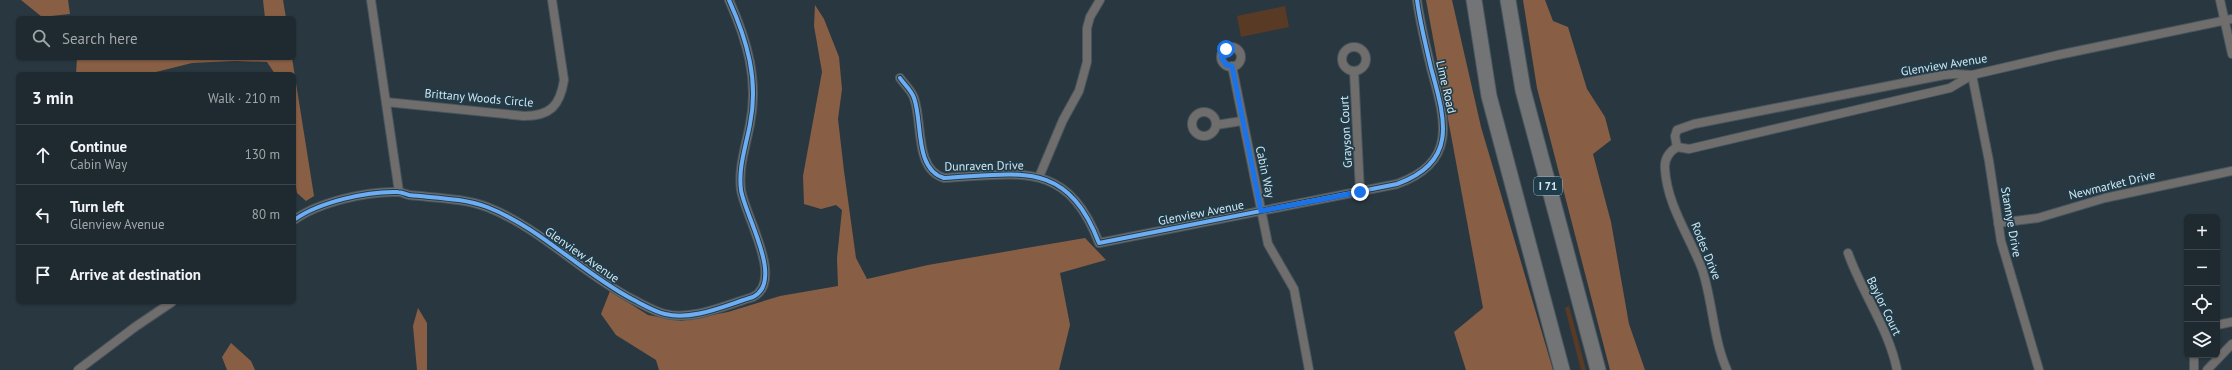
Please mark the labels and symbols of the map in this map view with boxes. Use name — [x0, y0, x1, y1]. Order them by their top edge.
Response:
route start — [1217, 40, 1235, 58]
street label: Glenview Avenue — [1900, 50, 1988, 79]
street label: Lime Road — [1433, 59, 1460, 115]
street label: Brittany Woods Circle — [424, 85, 534, 110]
street label: Grayson Court — [1336, 96, 1355, 168]
street label: Cabin Way — [1253, 144, 1278, 200]
street label: Dunraven Drive — [944, 157, 1024, 174]
street label: Newmarket Drive — [2067, 167, 2157, 202]
road number: I 71 — [1534, 177, 1562, 195]
route end — [1351, 183, 1369, 201]
street label: Stannye Drive — [1998, 186, 2025, 258]
street label: Glenview Avenue — [1157, 197, 1245, 228]
street label: Rodes Drive — [1688, 220, 1725, 282]
street label: Glenview Avenue — [542, 223, 622, 286]
street label: Baylor Court — [1864, 274, 1905, 338]

